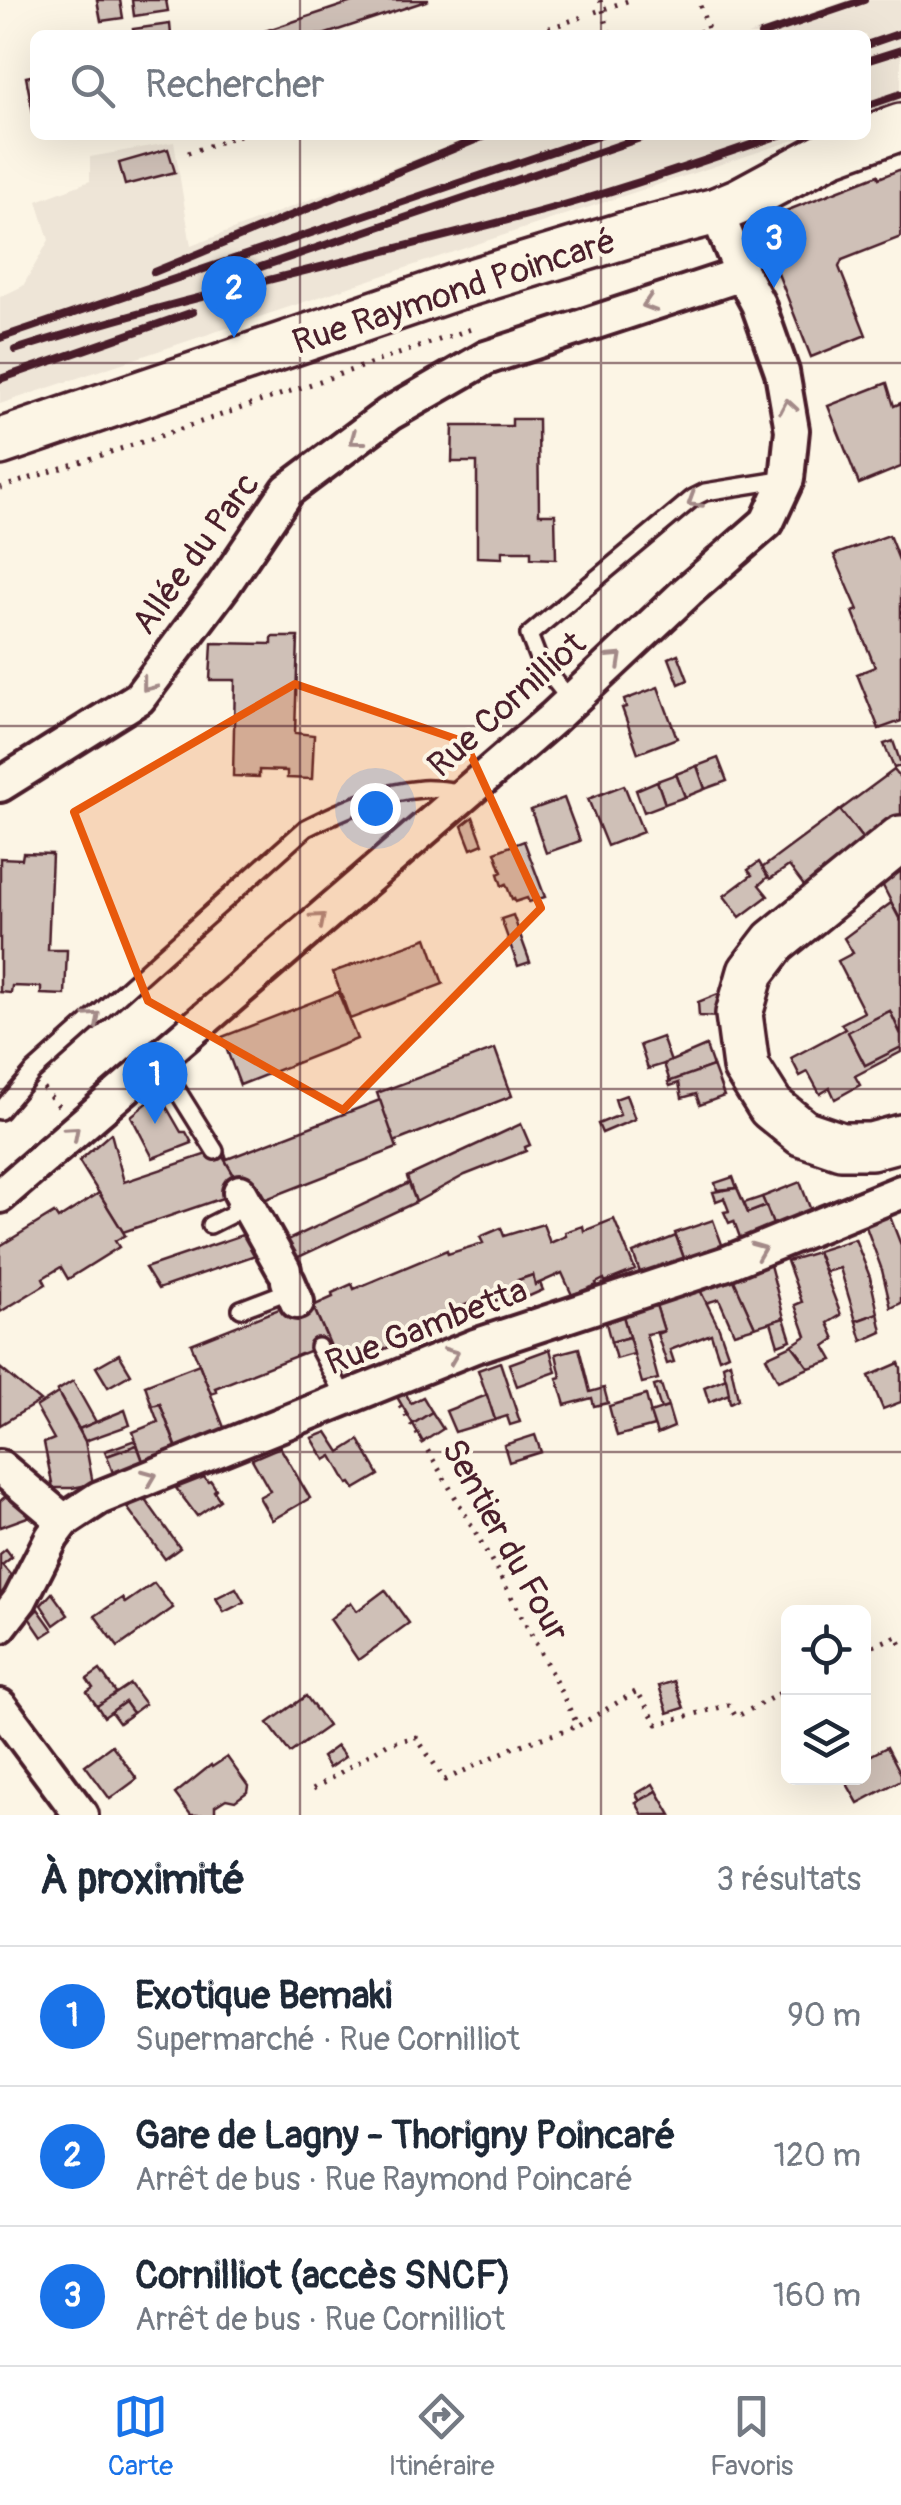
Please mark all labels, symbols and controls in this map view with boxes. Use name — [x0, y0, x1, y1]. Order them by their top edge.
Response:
search box — [30, 30, 871, 140]
icon: search — [65, 58, 120, 113]
text: Rechercher — [145, 61, 325, 109]
pin: 3 — [742, 206, 806, 288]
street label: Rue Raymond Poincaré — [287, 219, 621, 365]
pin: 2 — [202, 255, 266, 338]
one-way arrow — [642, 293, 659, 313]
one-way arrow — [778, 398, 799, 414]
one-way arrow — [349, 427, 367, 444]
street label: Allée du Parc — [122, 464, 269, 643]
one-way arrow — [686, 489, 704, 508]
street label: Rue Cornilliot — [419, 622, 595, 787]
one-way arrow — [604, 653, 623, 671]
one-way arrow — [143, 673, 160, 691]
your location — [350, 783, 401, 834]
one-way arrow — [308, 913, 326, 931]
one-way arrow — [82, 1011, 101, 1029]
pin: 1 — [122, 1042, 188, 1124]
one-way arrow — [61, 1125, 80, 1143]
one-way arrow — [749, 1241, 767, 1261]
street label: Rue Gambetta — [319, 1268, 533, 1385]
one-way arrow — [442, 1346, 459, 1366]
street label: Sentier du Four — [431, 1432, 579, 1650]
one-way arrow — [141, 1468, 158, 1488]
map controls — [781, 1605, 871, 1785]
button: locate — [781, 1605, 871, 1695]
button: layers — [781, 1695, 871, 1785]
text: À proximité — [40, 1854, 245, 1906]
text: 3 résultats — [716, 1860, 861, 1900]
text: Exotique Bemaki — [135, 1972, 392, 2020]
text: 1 — [66, 1996, 79, 2036]
text: 90 m — [787, 1996, 861, 2036]
text: Supermarché · Rue Cornilliot — [135, 2020, 520, 2060]
text: Gare de Lagny - Thorigny Poincaré — [135, 2112, 676, 2160]
text: 2 — [64, 2136, 81, 2176]
text: 120 m — [773, 2136, 861, 2176]
text: Arrêt de bus · Rue Raymond Poincaré — [135, 2160, 633, 2200]
text: Cornilliot (accès SNCF) — [135, 2252, 511, 2300]
text: 3 — [64, 2276, 81, 2316]
text: 160 m — [773, 2276, 861, 2316]
text: Arrêt de bus · Rue Cornilliot — [135, 2300, 505, 2340]
tab: Carte — [108, 2389, 173, 2484]
tab: Itinéraire — [389, 2389, 494, 2484]
tab: Favoris — [710, 2389, 793, 2484]

